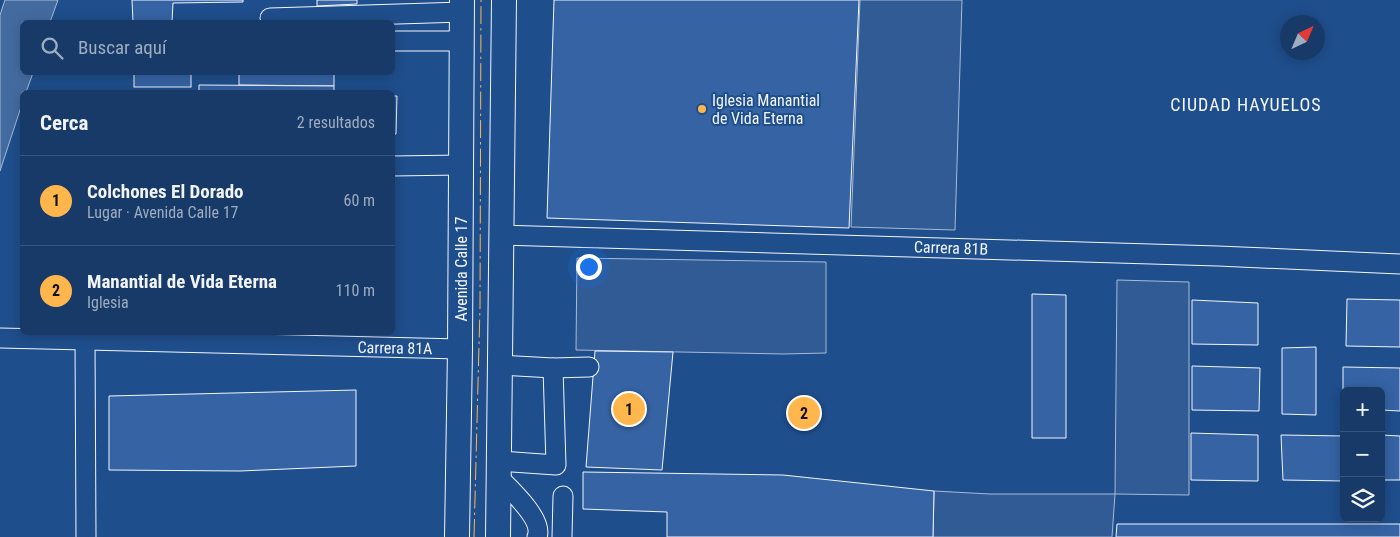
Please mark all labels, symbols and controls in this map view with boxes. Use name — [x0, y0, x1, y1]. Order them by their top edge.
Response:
north arrow — [1280, 15, 1325, 60]
search box — [20, 20, 395, 75]
icon: search — [38, 34, 66, 62]
text: Buscar aquí — [78, 36, 167, 59]
place label: Iglesia Manantial de Vida Eterna — [712, 91, 820, 128]
district label: CIUDAD HAYUELOS — [1170, 94, 1322, 115]
marker: Iglesia Manantial de Vida Eterna — [696, 103, 708, 115]
text: Cerca — [40, 111, 88, 135]
text: 2 resultados — [297, 113, 375, 132]
text: Colchones El Dorado — [87, 180, 244, 203]
text: 1 — [52, 191, 60, 210]
text: 60 m — [343, 191, 375, 210]
text: Lugar · Avenida Calle 17 — [87, 203, 239, 222]
street label: Avenida Calle 17 — [452, 216, 471, 321]
street label: Carrera 81B — [914, 237, 988, 259]
your location — [576, 254, 602, 280]
text: Manantial de Vida Eterna — [87, 270, 277, 293]
text: 2 — [52, 281, 60, 300]
text: 110 m — [336, 281, 375, 300]
text: Iglesia — [87, 293, 129, 312]
street label: Carrera 81A — [357, 338, 433, 358]
map controls — [1340, 387, 1385, 522]
button: + — [1340, 387, 1385, 432]
pin: 1 — [613, 390, 645, 428]
pin: 2 — [788, 394, 820, 432]
button: − — [1340, 432, 1385, 477]
button: layers — [1340, 477, 1385, 522]

